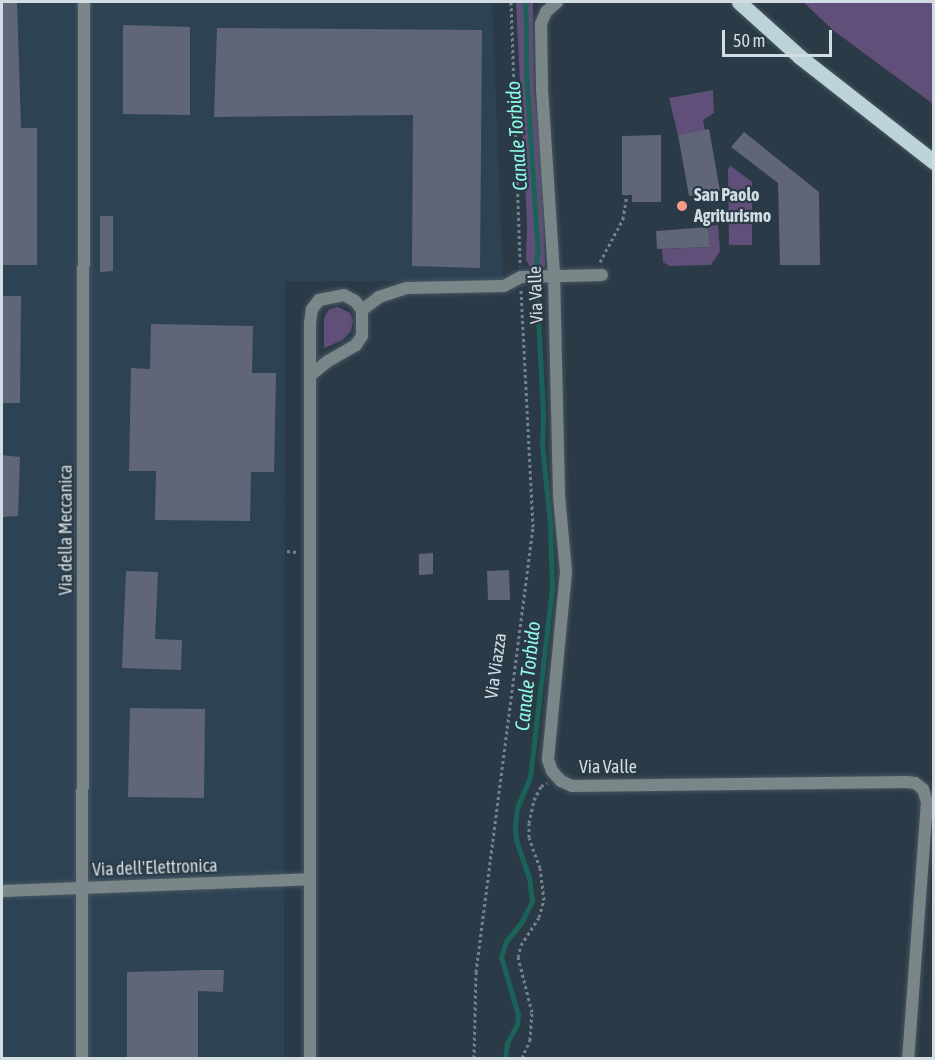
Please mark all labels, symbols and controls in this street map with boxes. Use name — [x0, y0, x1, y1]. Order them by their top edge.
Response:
scale bar — [725, 18, 834, 56]
text: 50 m — [733, 30, 765, 51]
water label: Canale Torbido — [500, 80, 532, 192]
place label: San Paolo Agriturismo — [694, 185, 771, 228]
marker: San Paolo Agriturismo — [675, 199, 689, 213]
street label: Via Valle — [524, 266, 548, 324]
street label: Via della Meccanica — [55, 465, 77, 595]
water label: Canale Torbido — [509, 620, 545, 732]
street label: Via Viazza — [481, 632, 511, 700]
street label: Via Valle — [579, 756, 637, 778]
street label: Via dell'Elettronica — [92, 855, 218, 881]

